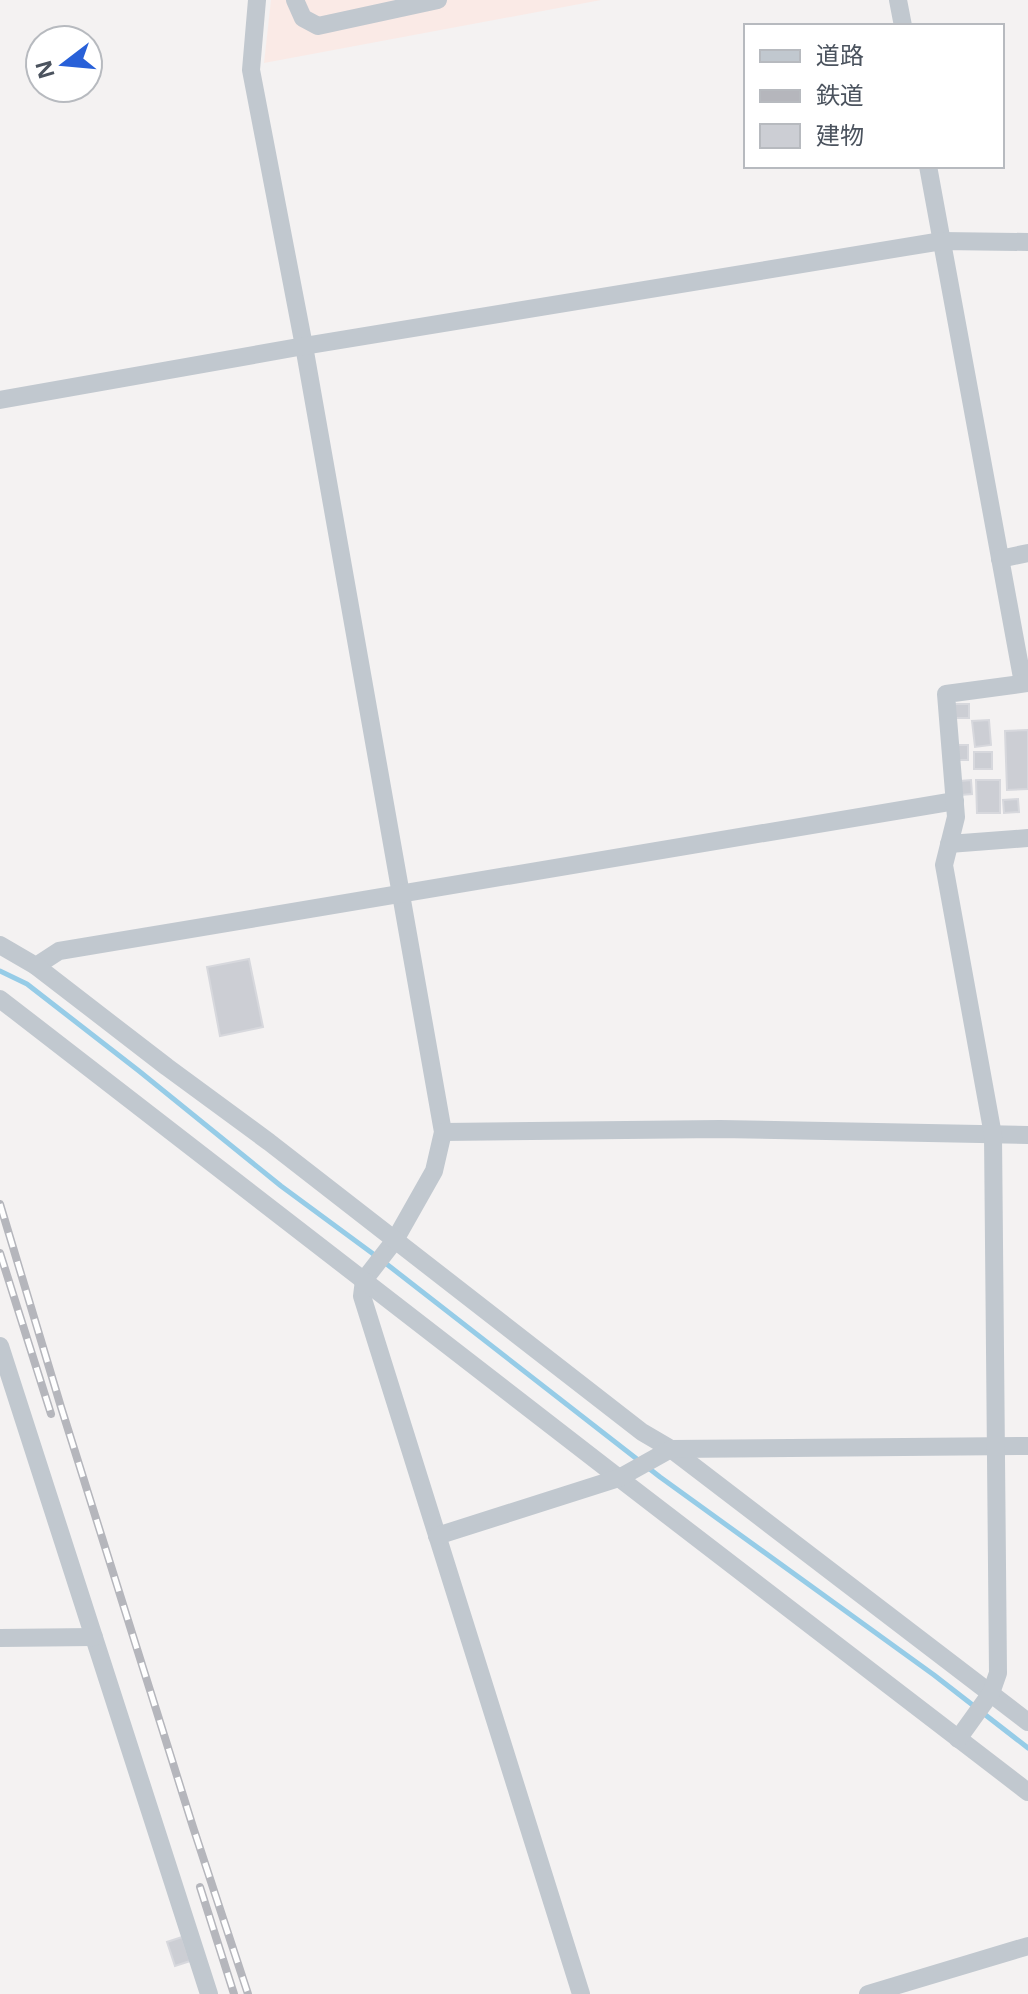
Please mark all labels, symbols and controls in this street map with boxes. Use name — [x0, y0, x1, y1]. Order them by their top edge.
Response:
north arrow — [24, 24, 104, 104]
legend — [744, 24, 1004, 168]
text: 道路 — [816, 38, 864, 71]
text: N — [27, 57, 61, 83]
text: 鉄道 — [816, 78, 864, 111]
text: 建物 — [816, 118, 864, 151]

